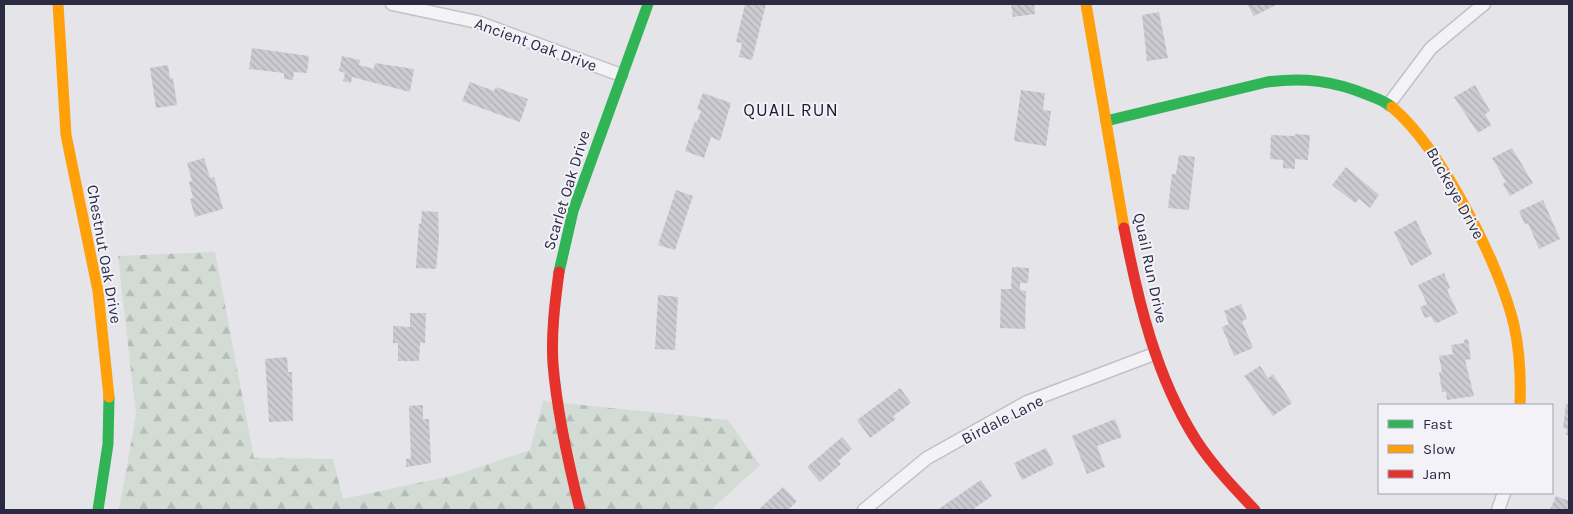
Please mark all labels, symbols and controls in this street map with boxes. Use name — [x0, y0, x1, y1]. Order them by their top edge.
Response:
street label: Ancient Oak Drive — [472, 14, 600, 75]
district label: QUAIL RUN — [743, 99, 839, 121]
street label: Scarlet Oak Drive — [539, 128, 594, 252]
street label: Buckeye Drive — [1423, 144, 1489, 242]
street label: Chestnut Oak Drive — [83, 183, 126, 325]
street label: Quail Run Drive — [1130, 211, 1171, 325]
street label: Birdale Lane — [958, 391, 1046, 448]
legend — [1378, 404, 1553, 494]
text: Fast — [1423, 415, 1453, 433]
text: Slow — [1423, 440, 1455, 458]
text: Jam — [1423, 465, 1451, 483]

